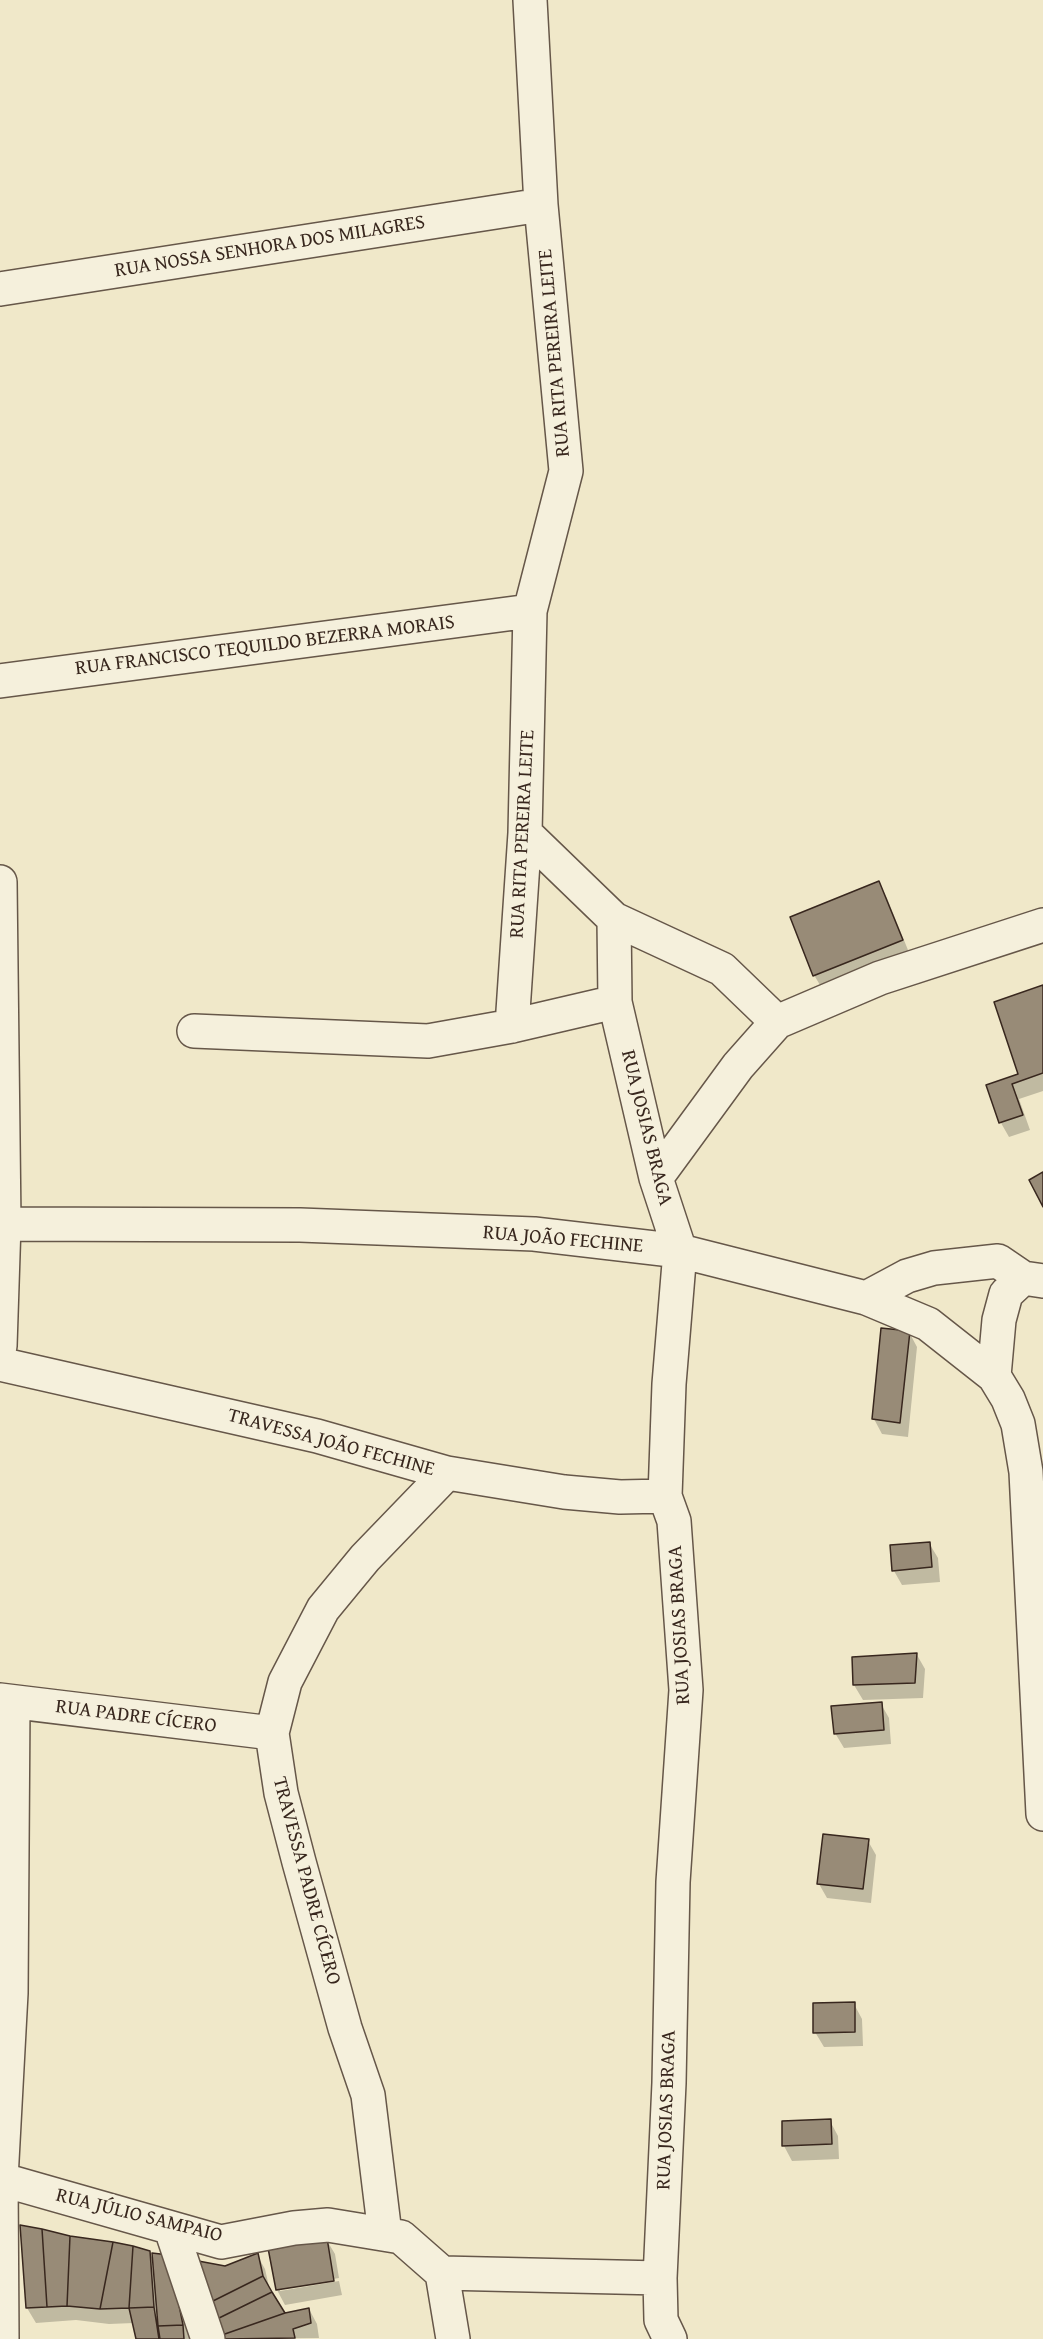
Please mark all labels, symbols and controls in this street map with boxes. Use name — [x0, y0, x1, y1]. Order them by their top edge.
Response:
street label: RUA NOSSA SENHORA DOS MILAGRES — [113, 211, 427, 283]
street label: RUA RITA PEREIRA LEITE — [534, 248, 576, 458]
street label: RUA FRANCISCO TEQUILDO BEZERRA MORAIS — [74, 611, 456, 681]
street label: RUA RITA PEREIRA LEITE — [506, 729, 540, 939]
street label: RUA JOSIAS BRAGA — [615, 1048, 677, 1208]
street label: RUA JOÃO FECHINE — [482, 1221, 644, 1259]
street label: TRAVESSA JOÃO FECHINE — [225, 1404, 437, 1482]
street label: RUA JOSIAS BRAGA — [664, 1545, 696, 1705]
street label: RUA PADRE CÍCERO — [54, 1695, 218, 1739]
street label: TRAVESSA PADRE CÍCERO — [267, 1774, 345, 1988]
street label: RUA JOSIAS BRAGA — [652, 2030, 682, 2190]
street label: RUA JÚLIO SAMPAIO — [53, 2184, 225, 2248]

